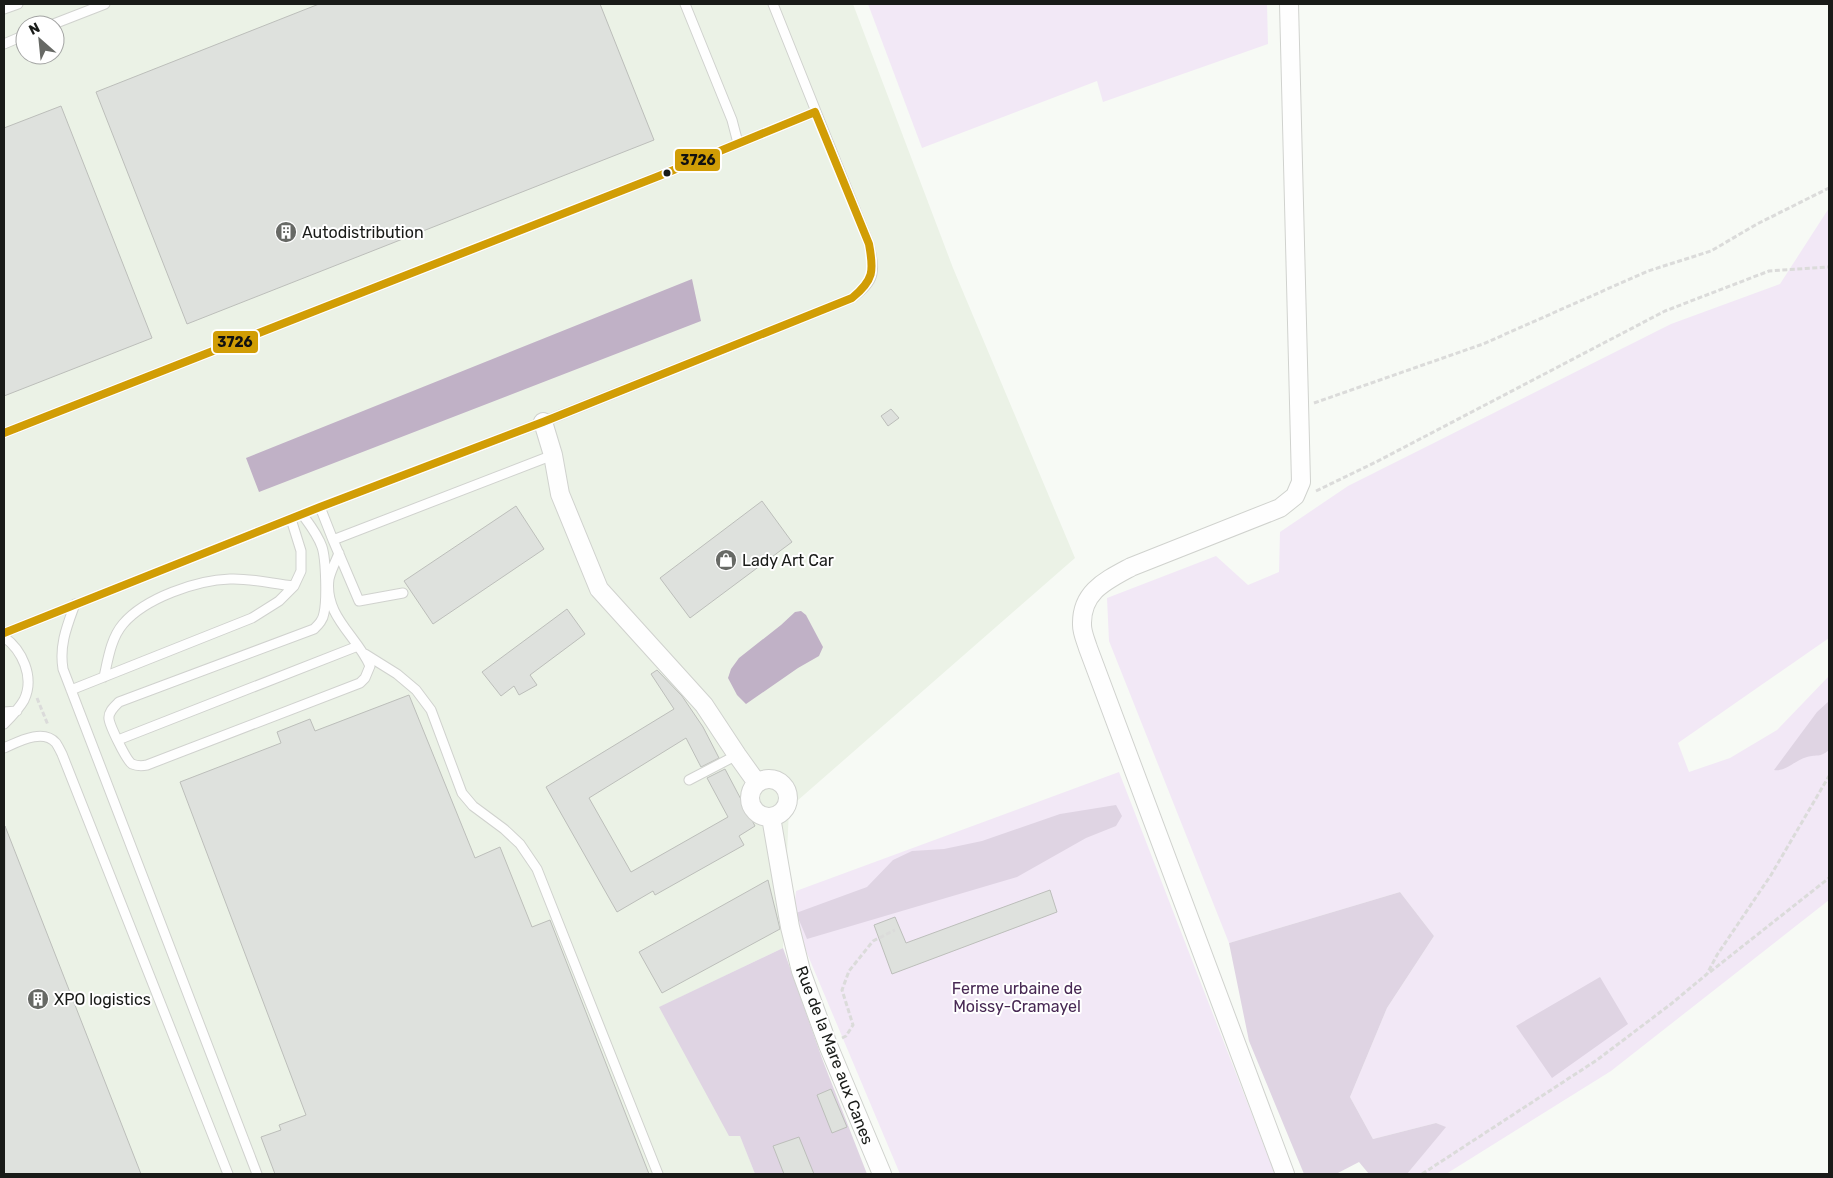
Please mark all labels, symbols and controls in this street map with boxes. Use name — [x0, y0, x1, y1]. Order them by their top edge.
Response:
north arrow — [15, 15, 65, 65]
text: N — [26, 19, 43, 39]
line badge: 3726 — [674, 148, 721, 172]
text: 3726 — [680, 152, 716, 169]
unlabelled marker — [662, 168, 672, 178]
building icon: Autodistribution — [274, 220, 298, 244]
place label: Autodistribution — [302, 223, 424, 242]
line badge: 3726 — [212, 330, 259, 354]
text: 3726 — [217, 334, 253, 351]
shop icon: Lady Art Car — [714, 548, 738, 572]
place label: Lady Art Car — [742, 551, 834, 570]
street label: Rue de la Mare aux Canes — [792, 963, 877, 1147]
park label: Ferme urbaine de Moissy-Cramayel — [952, 979, 1082, 1016]
building icon: XPO logistics — [26, 987, 50, 1011]
place label: XPO logistics — [54, 990, 151, 1009]

